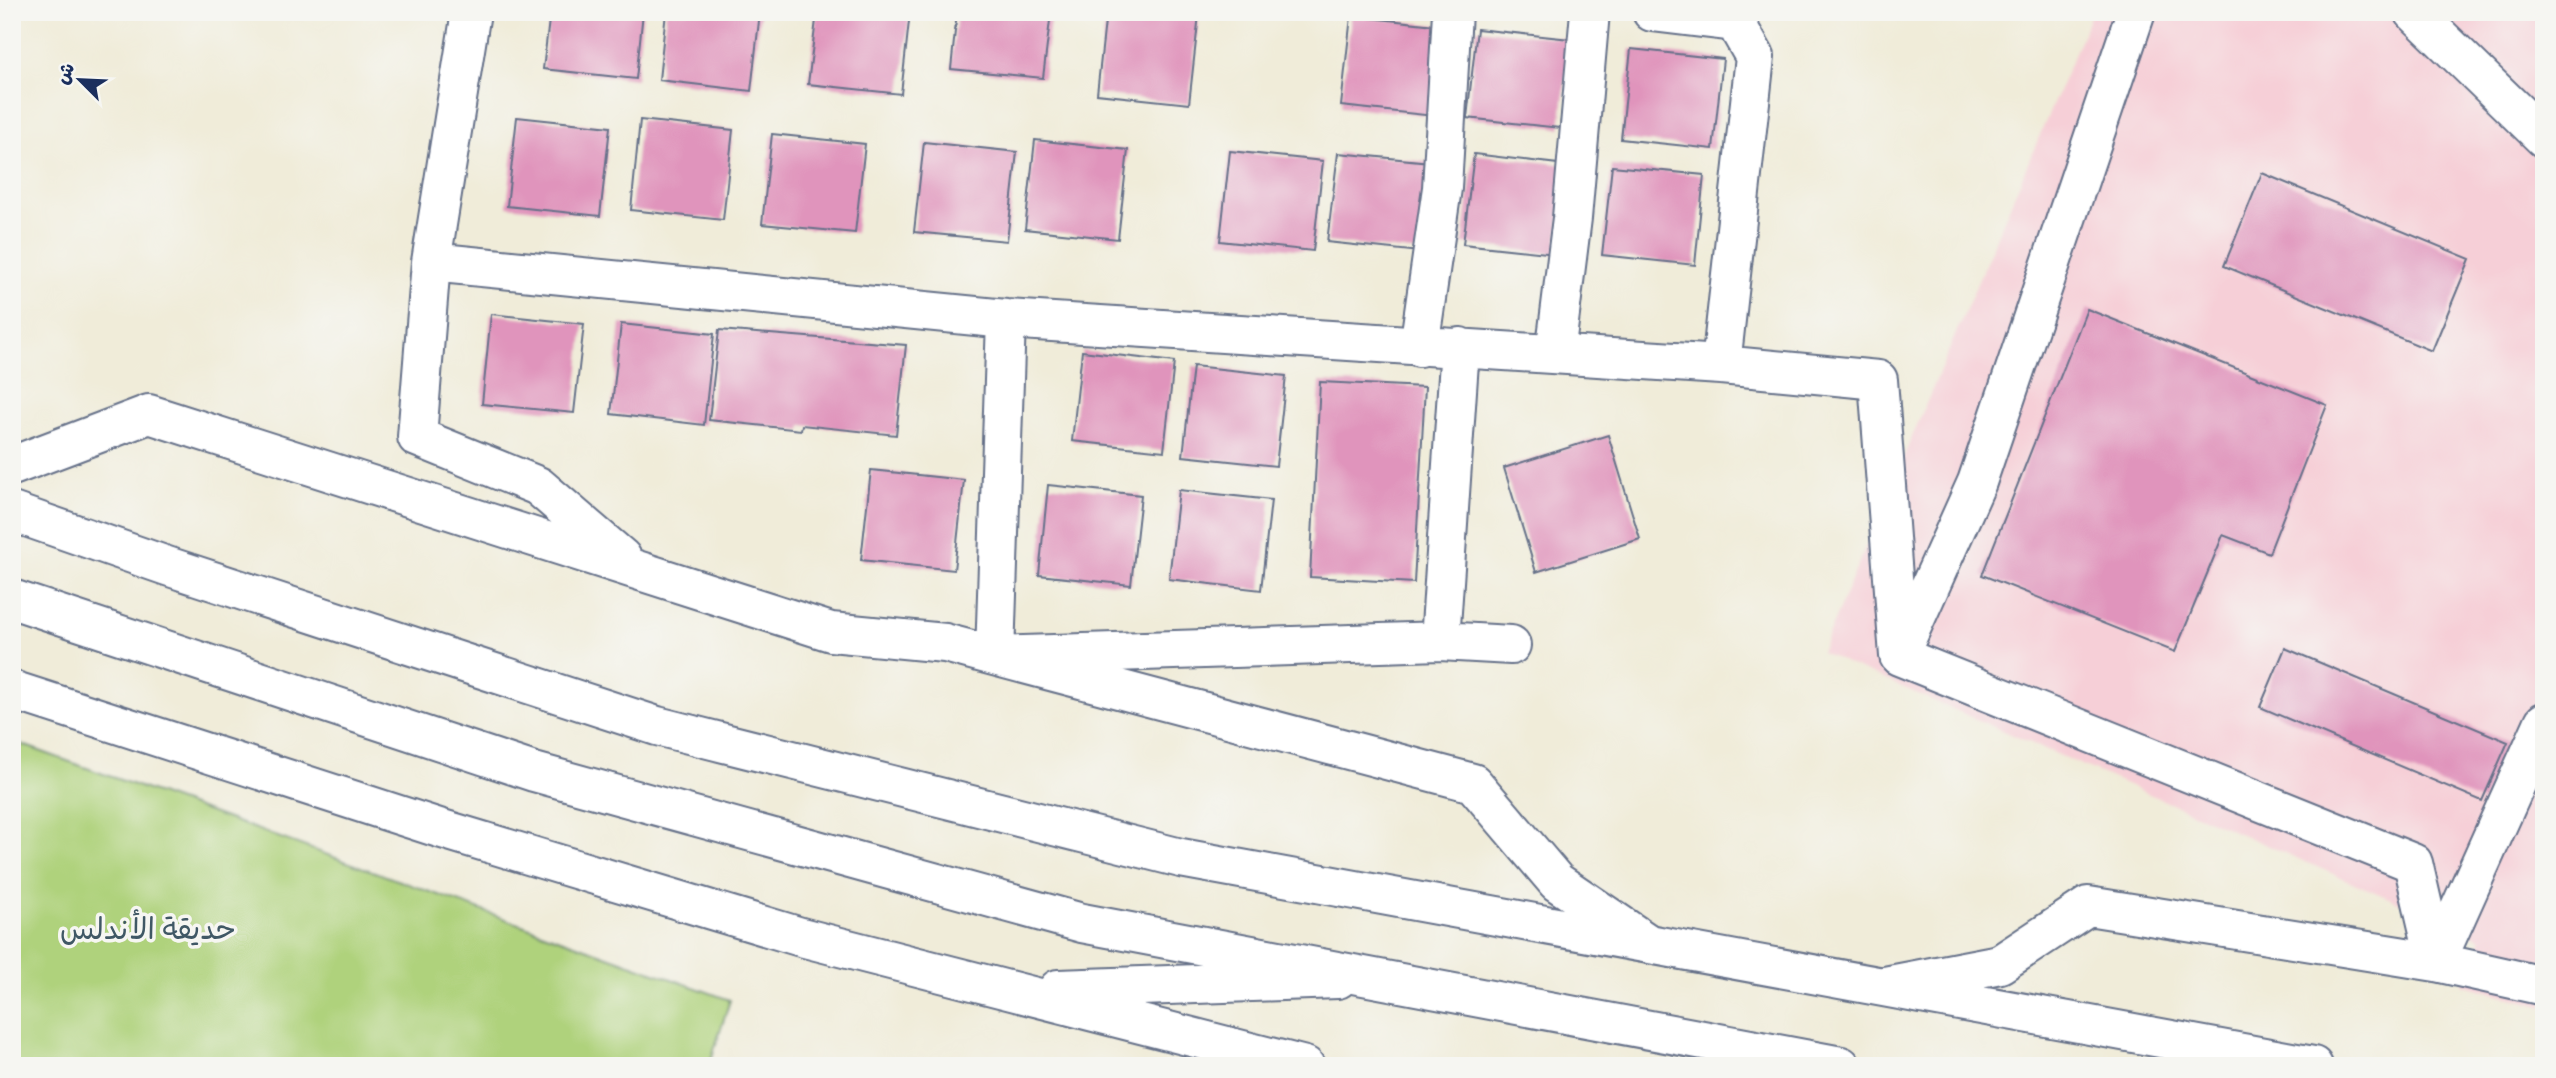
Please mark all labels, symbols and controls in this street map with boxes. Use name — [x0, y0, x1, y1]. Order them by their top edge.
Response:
north arrow — [46, 46, 116, 116]
text: ش — [50, 59, 83, 89]
park label: حديقة الأندلس — [60, 909, 236, 954]

